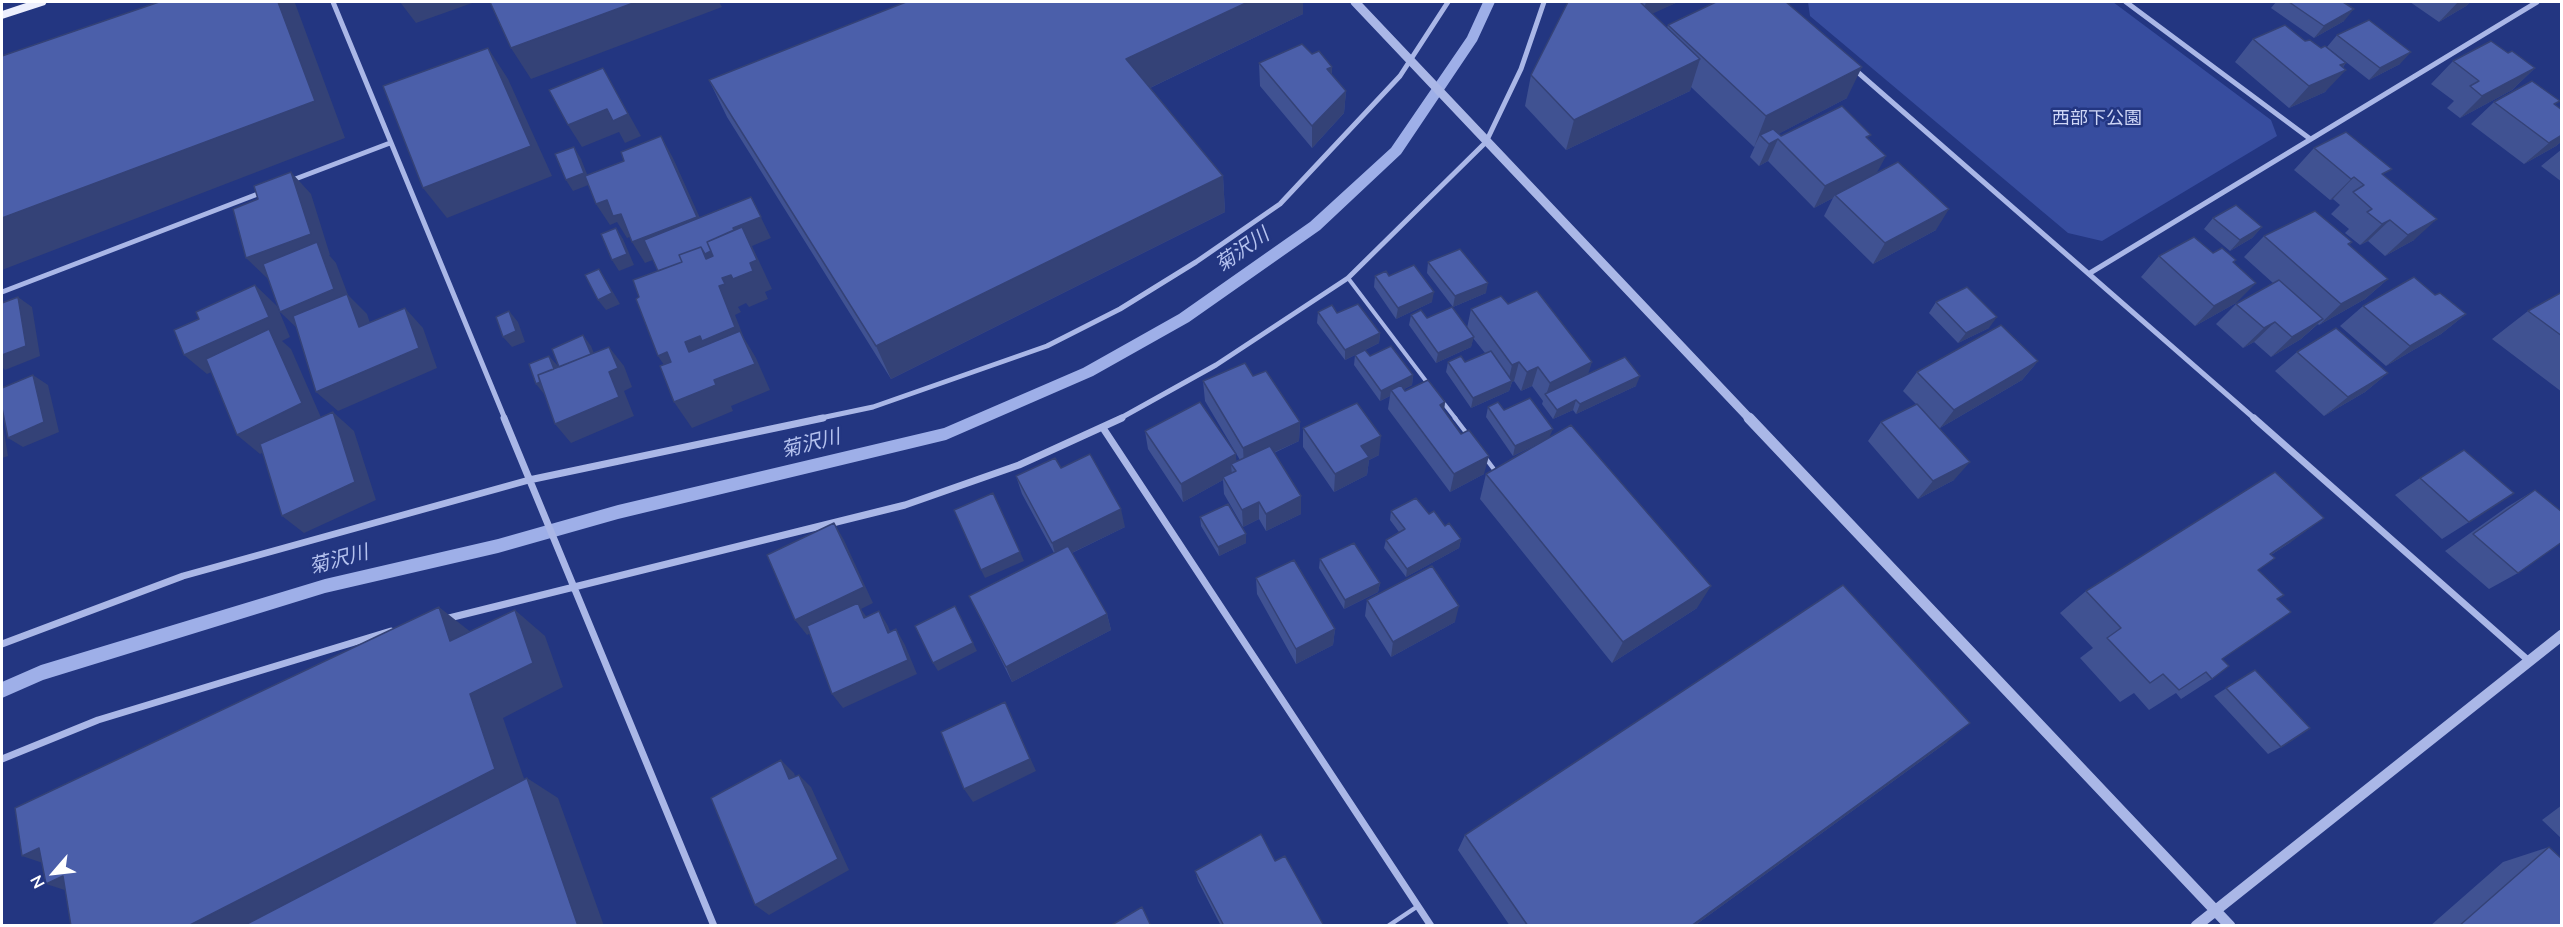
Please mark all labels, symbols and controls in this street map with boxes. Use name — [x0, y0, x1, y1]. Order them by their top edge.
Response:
park label: 西部下公園 — [2052, 109, 2142, 131]
water label: 菊沢川 — [1212, 224, 1274, 278]
water label: 菊沢川 — [779, 426, 843, 464]
water label: 菊沢川 — [307, 542, 371, 580]
north arrow — [24, 843, 84, 903]
text: N — [26, 871, 51, 892]

